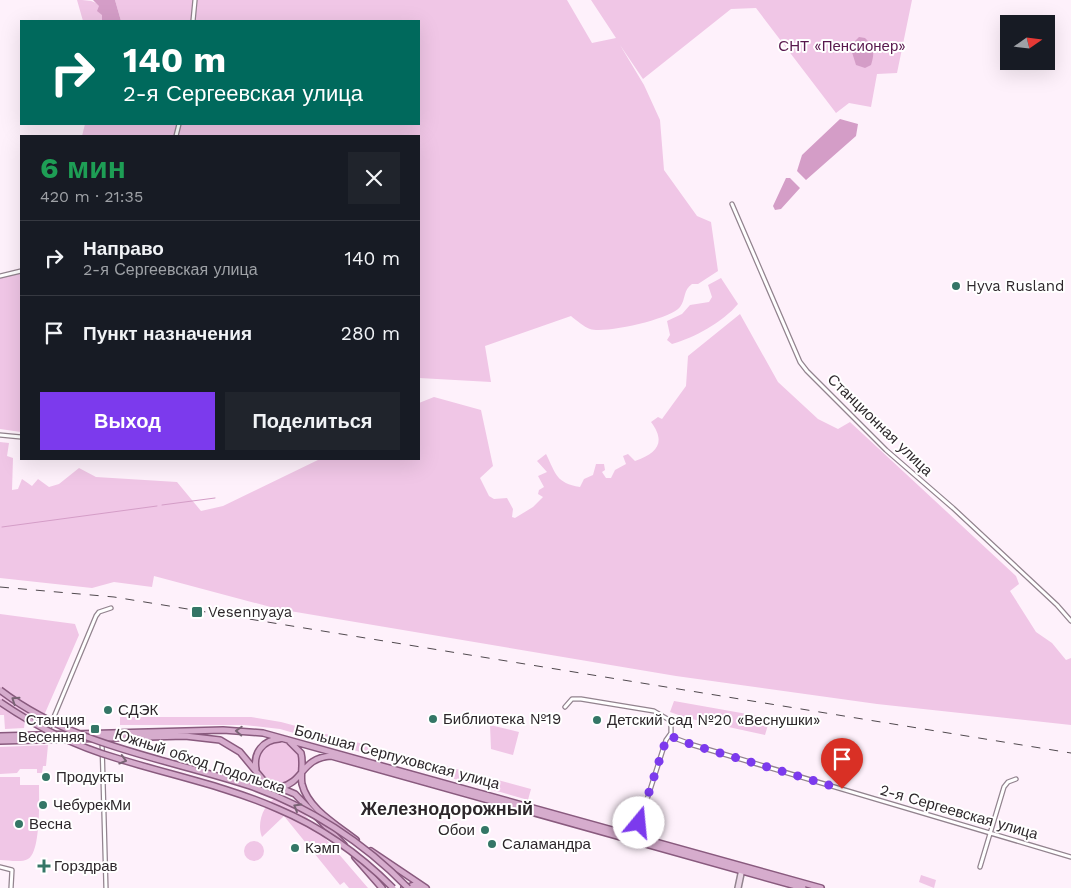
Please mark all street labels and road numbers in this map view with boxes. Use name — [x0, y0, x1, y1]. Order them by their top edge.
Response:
street label: Станционная улица — [824, 370, 937, 480]
street label: Большая Серпуховская улица — [292, 721, 502, 793]
street label: Южный обход Подольска — [112, 725, 288, 797]
street label: 2-я Сергеевская улица — [878, 781, 1041, 843]

